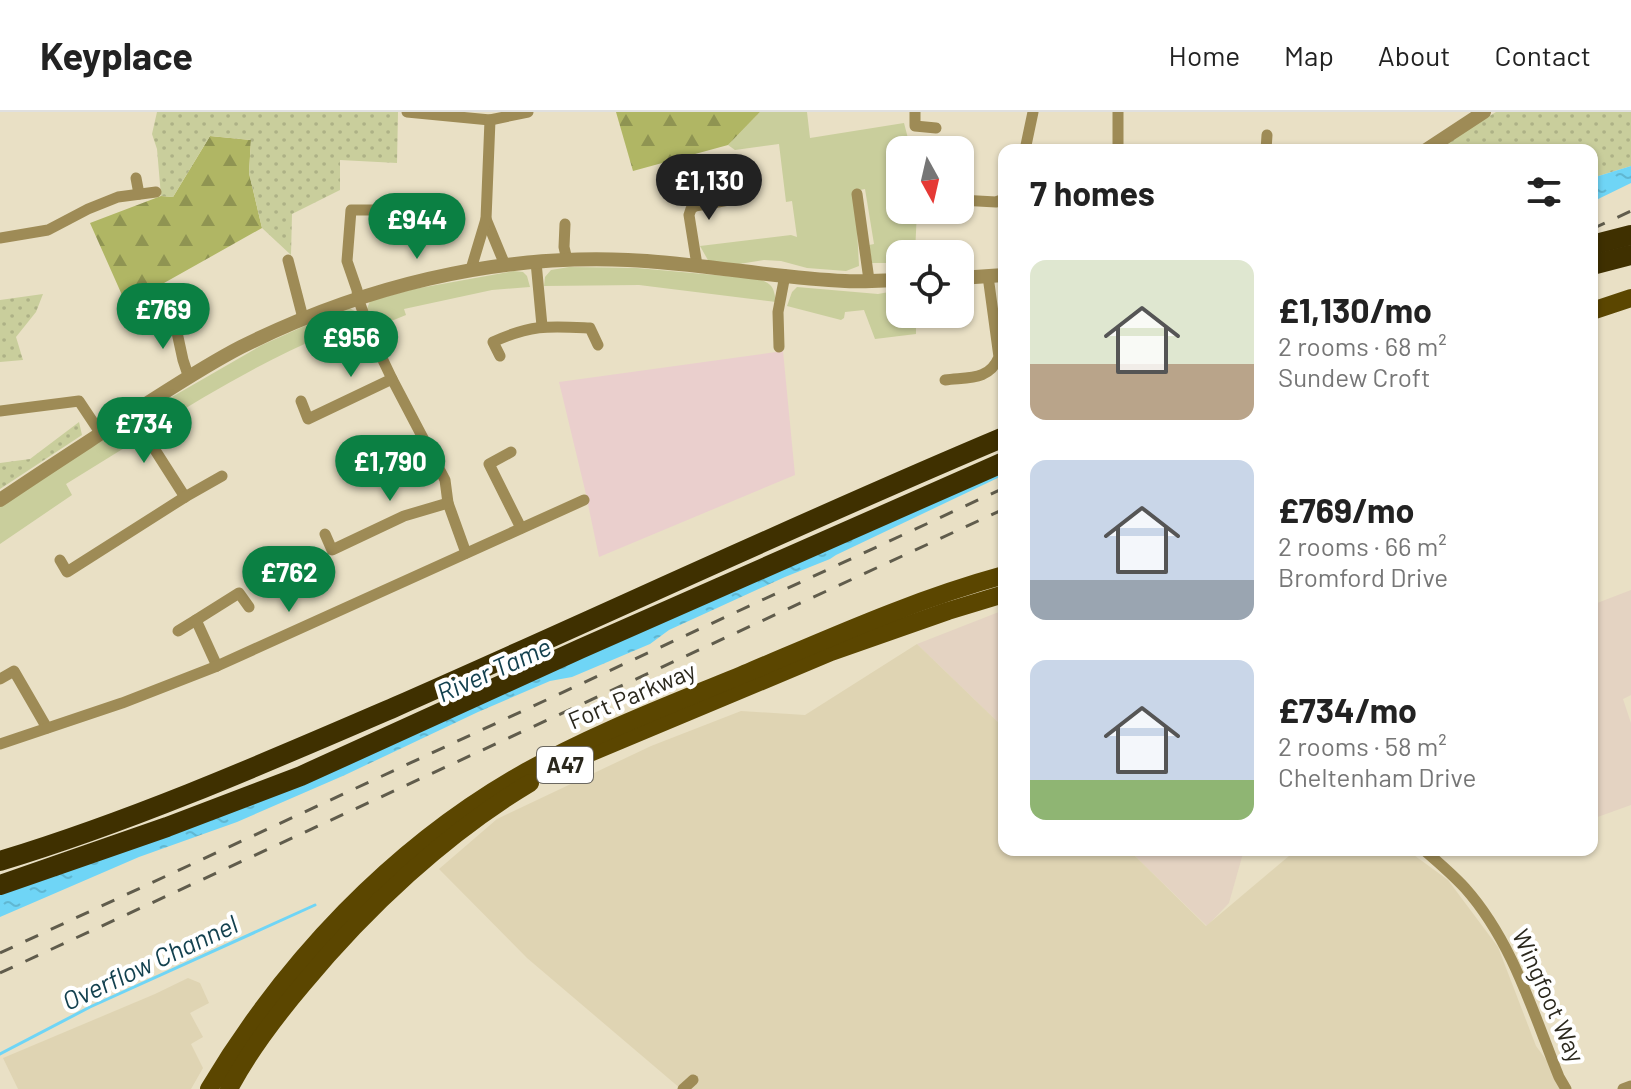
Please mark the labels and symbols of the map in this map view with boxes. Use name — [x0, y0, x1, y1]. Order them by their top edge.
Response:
north arrow — [886, 136, 974, 224]
pin: £1,130 — [644, 154, 774, 222]
pin: £944 — [370, 193, 464, 261]
pin: £769 — [116, 283, 210, 351]
pin: £956 — [304, 311, 398, 379]
pin: £734 — [97, 397, 191, 465]
pin: £1,790 — [325, 435, 455, 503]
pin: £762 — [242, 546, 336, 614]
water label: River Tame — [431, 630, 555, 708]
street label: Fort Parkway — [563, 655, 700, 734]
road number: A47 — [537, 747, 593, 783]
water label: Overflow Channel — [57, 907, 242, 1016]
street label: Wingfoot Way — [1507, 924, 1592, 1067]

